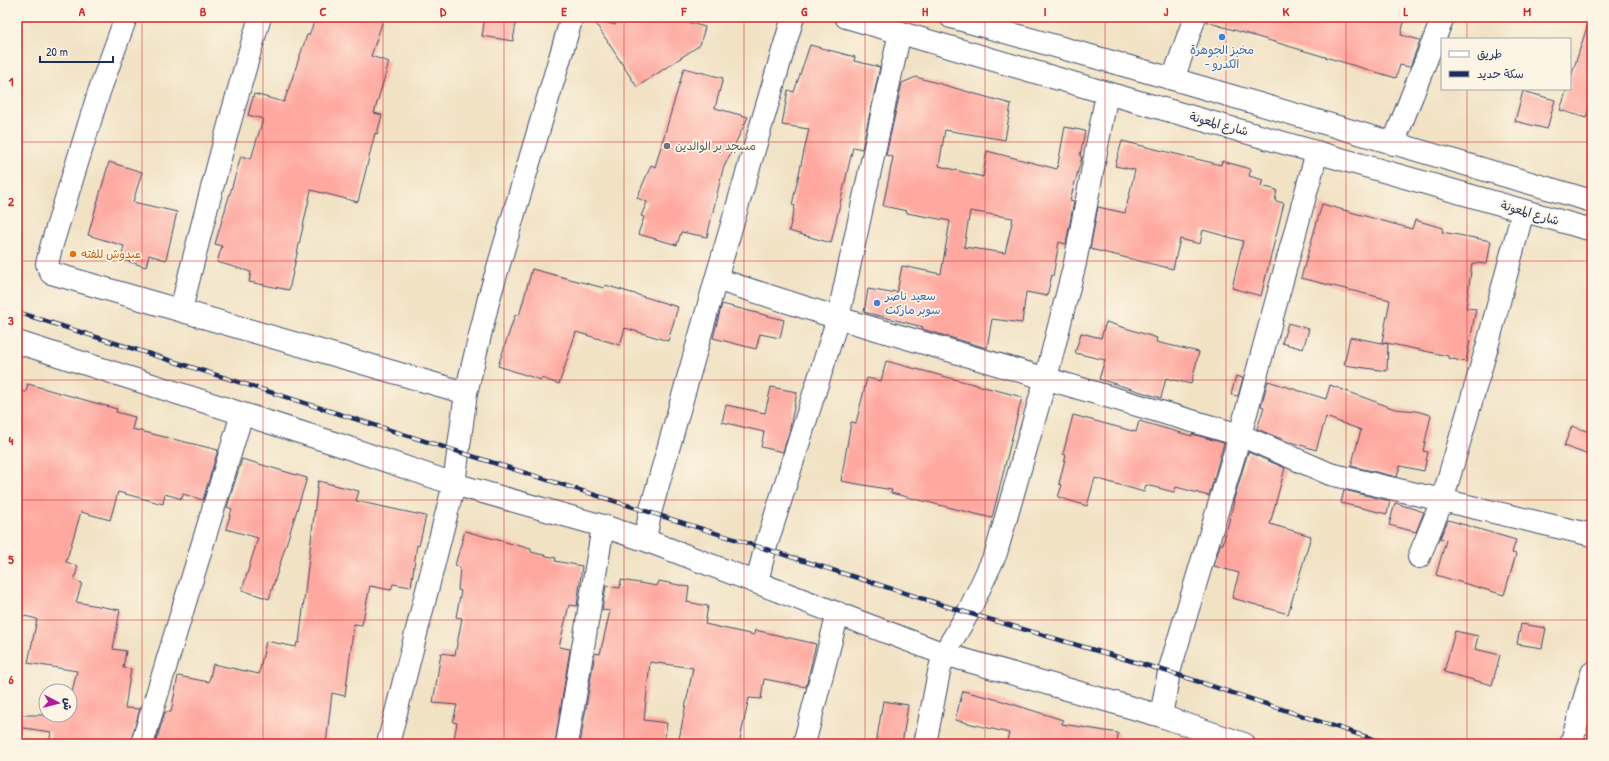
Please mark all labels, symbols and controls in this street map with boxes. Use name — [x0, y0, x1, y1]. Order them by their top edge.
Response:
text: A — [79, 2, 86, 20]
text: B — [200, 2, 207, 20]
text: C — [319, 2, 327, 20]
text: D — [440, 2, 447, 20]
text: E — [561, 2, 567, 20]
text: F — [681, 2, 688, 20]
text: G — [801, 2, 808, 20]
text: H — [922, 2, 928, 20]
text: I — [1043, 2, 1047, 20]
text: J — [1164, 2, 1169, 20]
text: K — [1283, 2, 1290, 20]
text: L — [1404, 2, 1409, 20]
text: M — [1523, 2, 1531, 20]
marker: مخبز الجوهرة - الكدرو — [1217, 32, 1227, 42]
scale bar — [40, 38, 113, 64]
legend — [1441, 38, 1571, 90]
place label: مخبز الجوهرة - الكدرو — [1190, 41, 1254, 72]
text: 20 m — [46, 43, 68, 60]
text: طريق — [1477, 45, 1502, 62]
text: سكة حديد — [1477, 65, 1524, 82]
text: 1 — [9, 72, 14, 90]
street label: شارع المعونة — [1188, 108, 1250, 140]
place label: مسجد بر الوالدين — [675, 137, 756, 154]
marker: مسجد بر الوالدين — [662, 141, 672, 151]
text: 2 — [8, 192, 15, 210]
street label: شارع المعونة — [1499, 196, 1561, 230]
place label: عبدوش للفته — [81, 245, 141, 262]
marker: عبدوش للفته — [68, 249, 78, 259]
place label: سعيد ناصر سوبر ماركت — [884, 287, 940, 318]
marker: سعيد ناصر سوبر ماركت — [872, 298, 882, 308]
text: 3 — [8, 311, 14, 329]
text: 4 — [9, 431, 14, 449]
text: 5 — [8, 550, 14, 568]
text: 6 — [8, 670, 14, 688]
north arrow — [38, 683, 78, 723]
text: ش — [60, 697, 76, 711]

